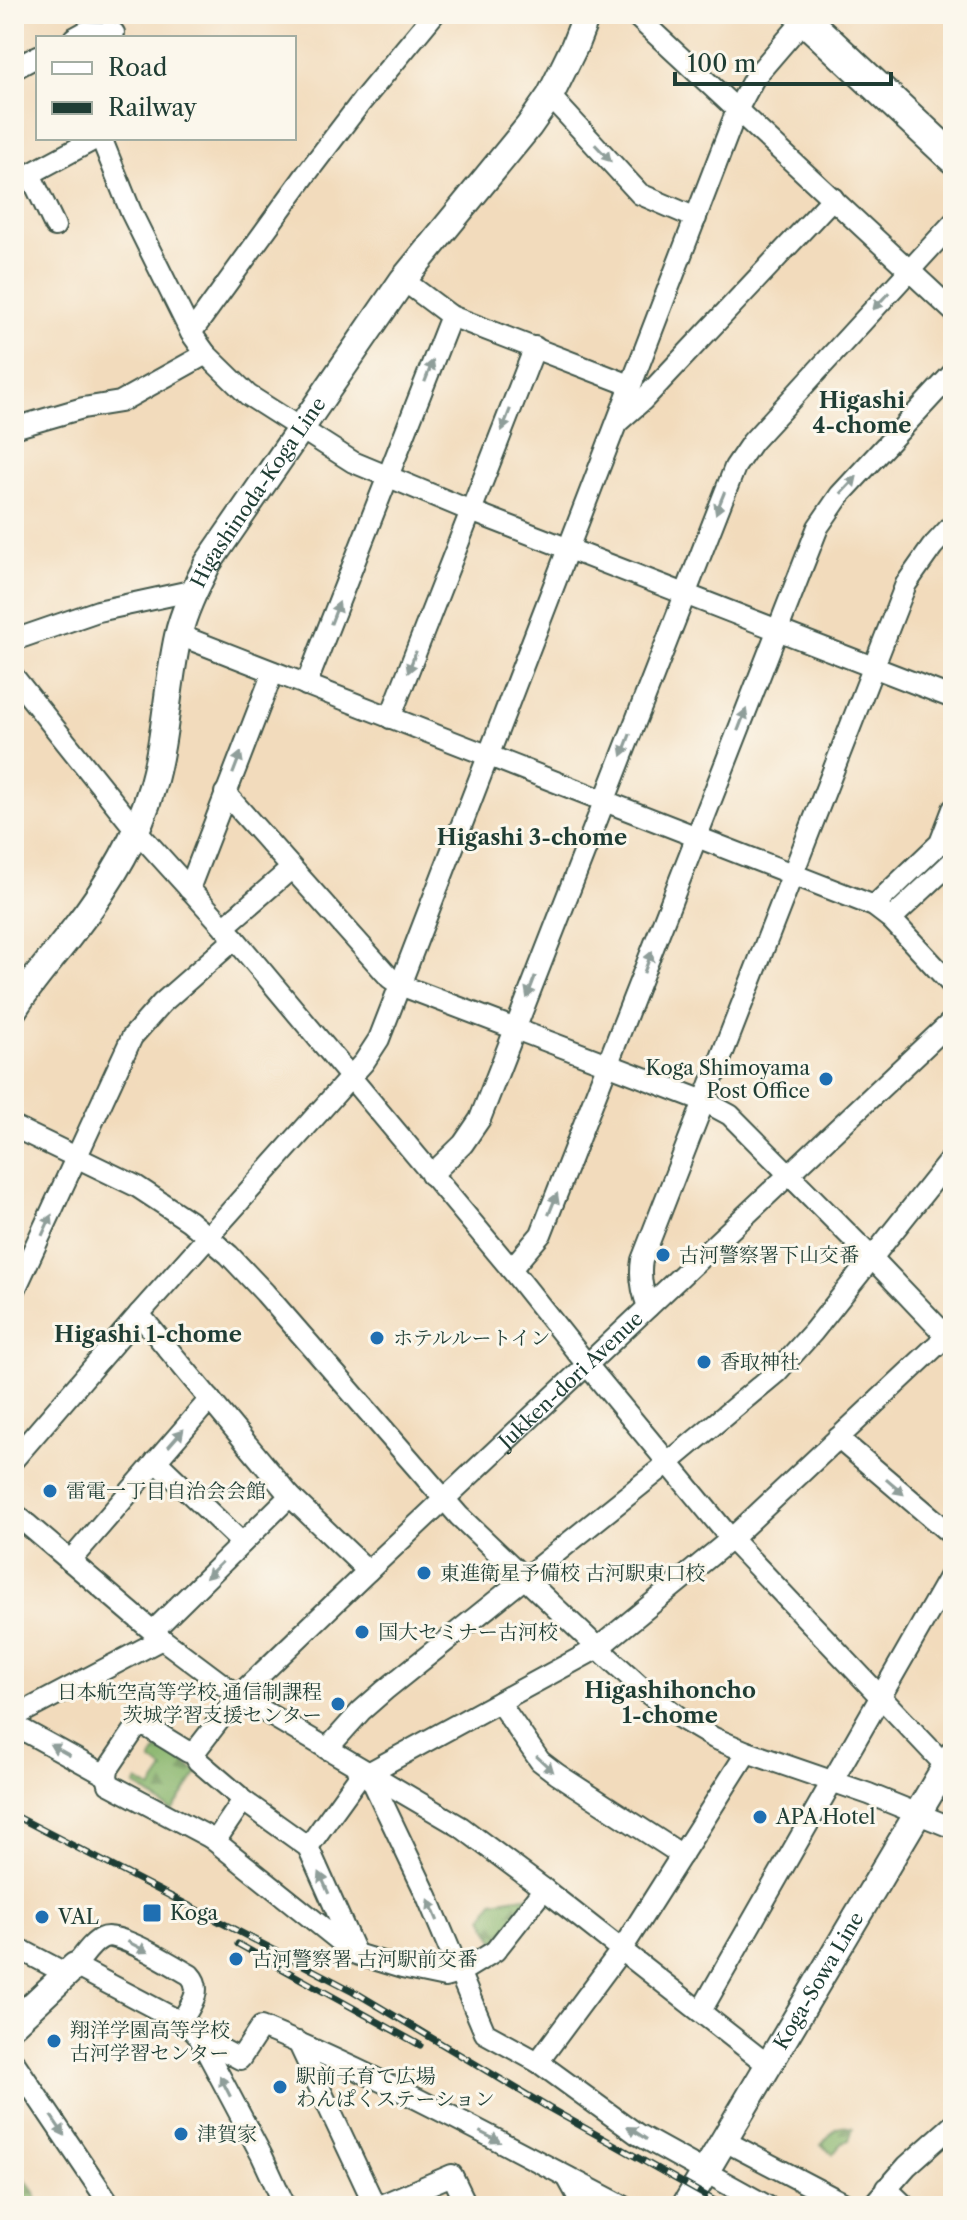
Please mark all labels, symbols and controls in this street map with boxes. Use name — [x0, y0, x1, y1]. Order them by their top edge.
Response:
legend — [36, 36, 296, 140]
scale bar — [675, 36, 891, 86]
text: 100 m — [687, 49, 756, 78]
text: Road — [108, 53, 168, 82]
text: Railway — [108, 93, 198, 122]
one-way arrow — [594, 143, 612, 162]
one-way arrow — [873, 291, 891, 310]
one-way arrow — [423, 359, 436, 383]
district label: Higashi 4-chome — [813, 387, 912, 439]
street label: Higashinoda-Koga Line — [186, 393, 331, 591]
one-way arrow — [499, 408, 512, 432]
one-way arrow — [840, 476, 858, 495]
one-way arrow — [714, 491, 727, 515]
one-way arrow — [329, 601, 342, 625]
one-way arrow — [405, 650, 418, 674]
one-way arrow — [736, 708, 749, 732]
one-way arrow — [619, 733, 632, 757]
one-way arrow — [231, 751, 244, 775]
district label: Higashi 3-chome — [437, 824, 627, 851]
one-way arrow — [642, 950, 655, 974]
one-way arrow — [524, 975, 537, 999]
place label: Koga Shimoyama Post Office — [646, 1056, 810, 1103]
marker: Koga Shimoyama Post Office — [817, 1070, 835, 1088]
one-way arrow — [546, 1192, 559, 1216]
one-way arrow — [40, 1213, 53, 1236]
place label: 古河警察署下山交番 — [679, 1243, 859, 1267]
marker: 古河警察署下山交番 — [654, 1246, 672, 1264]
street label: Jukken-dori Avenue — [492, 1306, 648, 1456]
district label: Higashi 1-chome — [54, 1321, 242, 1348]
place label: ホテルルートイン — [393, 1326, 551, 1350]
marker: ホテルルートイン — [368, 1329, 386, 1347]
place label: 香取神社 — [720, 1350, 800, 1374]
marker: 香取神社 — [695, 1353, 713, 1371]
one-way arrow — [167, 1428, 184, 1448]
one-way arrow — [885, 1478, 905, 1495]
place label: 雷電一丁目自治会会館 — [66, 1479, 266, 1503]
marker: 雷電一丁目自治会会館 — [41, 1482, 59, 1500]
one-way arrow — [205, 1560, 224, 1579]
place label: 東進衛星予備校 古河駅東口校 — [440, 1561, 705, 1585]
marker: 東進衛星予備校 古河駅東口校 — [415, 1564, 433, 1582]
place label: 国大セミナー古河校 — [378, 1620, 558, 1644]
marker: 国大セミナー古河校 — [353, 1623, 371, 1641]
district label: Higashihoncho 1-chome — [584, 1677, 756, 1729]
place label: 日本航空高等学校 通信制課程 茨城学習支援センター — [57, 1680, 322, 1727]
marker: 日本航空高等学校 通信制課程 茨城学習支援センター — [329, 1695, 347, 1713]
one-way arrow — [49, 1744, 72, 1757]
one-way arrow — [536, 1754, 555, 1772]
place label: APA Hotel — [775, 1805, 876, 1829]
marker: APA Hotel — [751, 1808, 769, 1826]
one-way arrow — [317, 1871, 331, 1894]
one-way arrow — [426, 1898, 439, 1922]
place label: Koga — [170, 1901, 219, 1925]
marker: Koga — [141, 1902, 163, 1924]
place label: VAL — [57, 1905, 99, 1929]
marker: VAL — [33, 1908, 51, 1926]
street label: Koga-Sowa Line — [769, 1908, 869, 2054]
one-way arrow — [127, 1939, 149, 1953]
place label: 古河警察署 古河駅前交番 — [252, 1947, 477, 1971]
marker: 古河警察署 古河駅前交番 — [227, 1950, 245, 1968]
place label: 翔洋学園高等学校 古河学習センター — [70, 2018, 230, 2065]
marker: 翔洋学園高等学校 古河学習センター — [45, 2032, 63, 2050]
place label: 駅前子育て広場 わんぱくステーション — [296, 2064, 495, 2111]
one-way arrow — [218, 2075, 232, 2098]
marker: 駅前子育て広場 わんぱくステーション — [271, 2078, 289, 2096]
one-way arrow — [50, 2115, 65, 2137]
place label: 津賀家 — [197, 2122, 257, 2146]
marker: 津賀家 — [172, 2125, 190, 2143]
one-way arrow — [626, 2126, 648, 2140]
one-way arrow — [479, 2130, 502, 2144]

